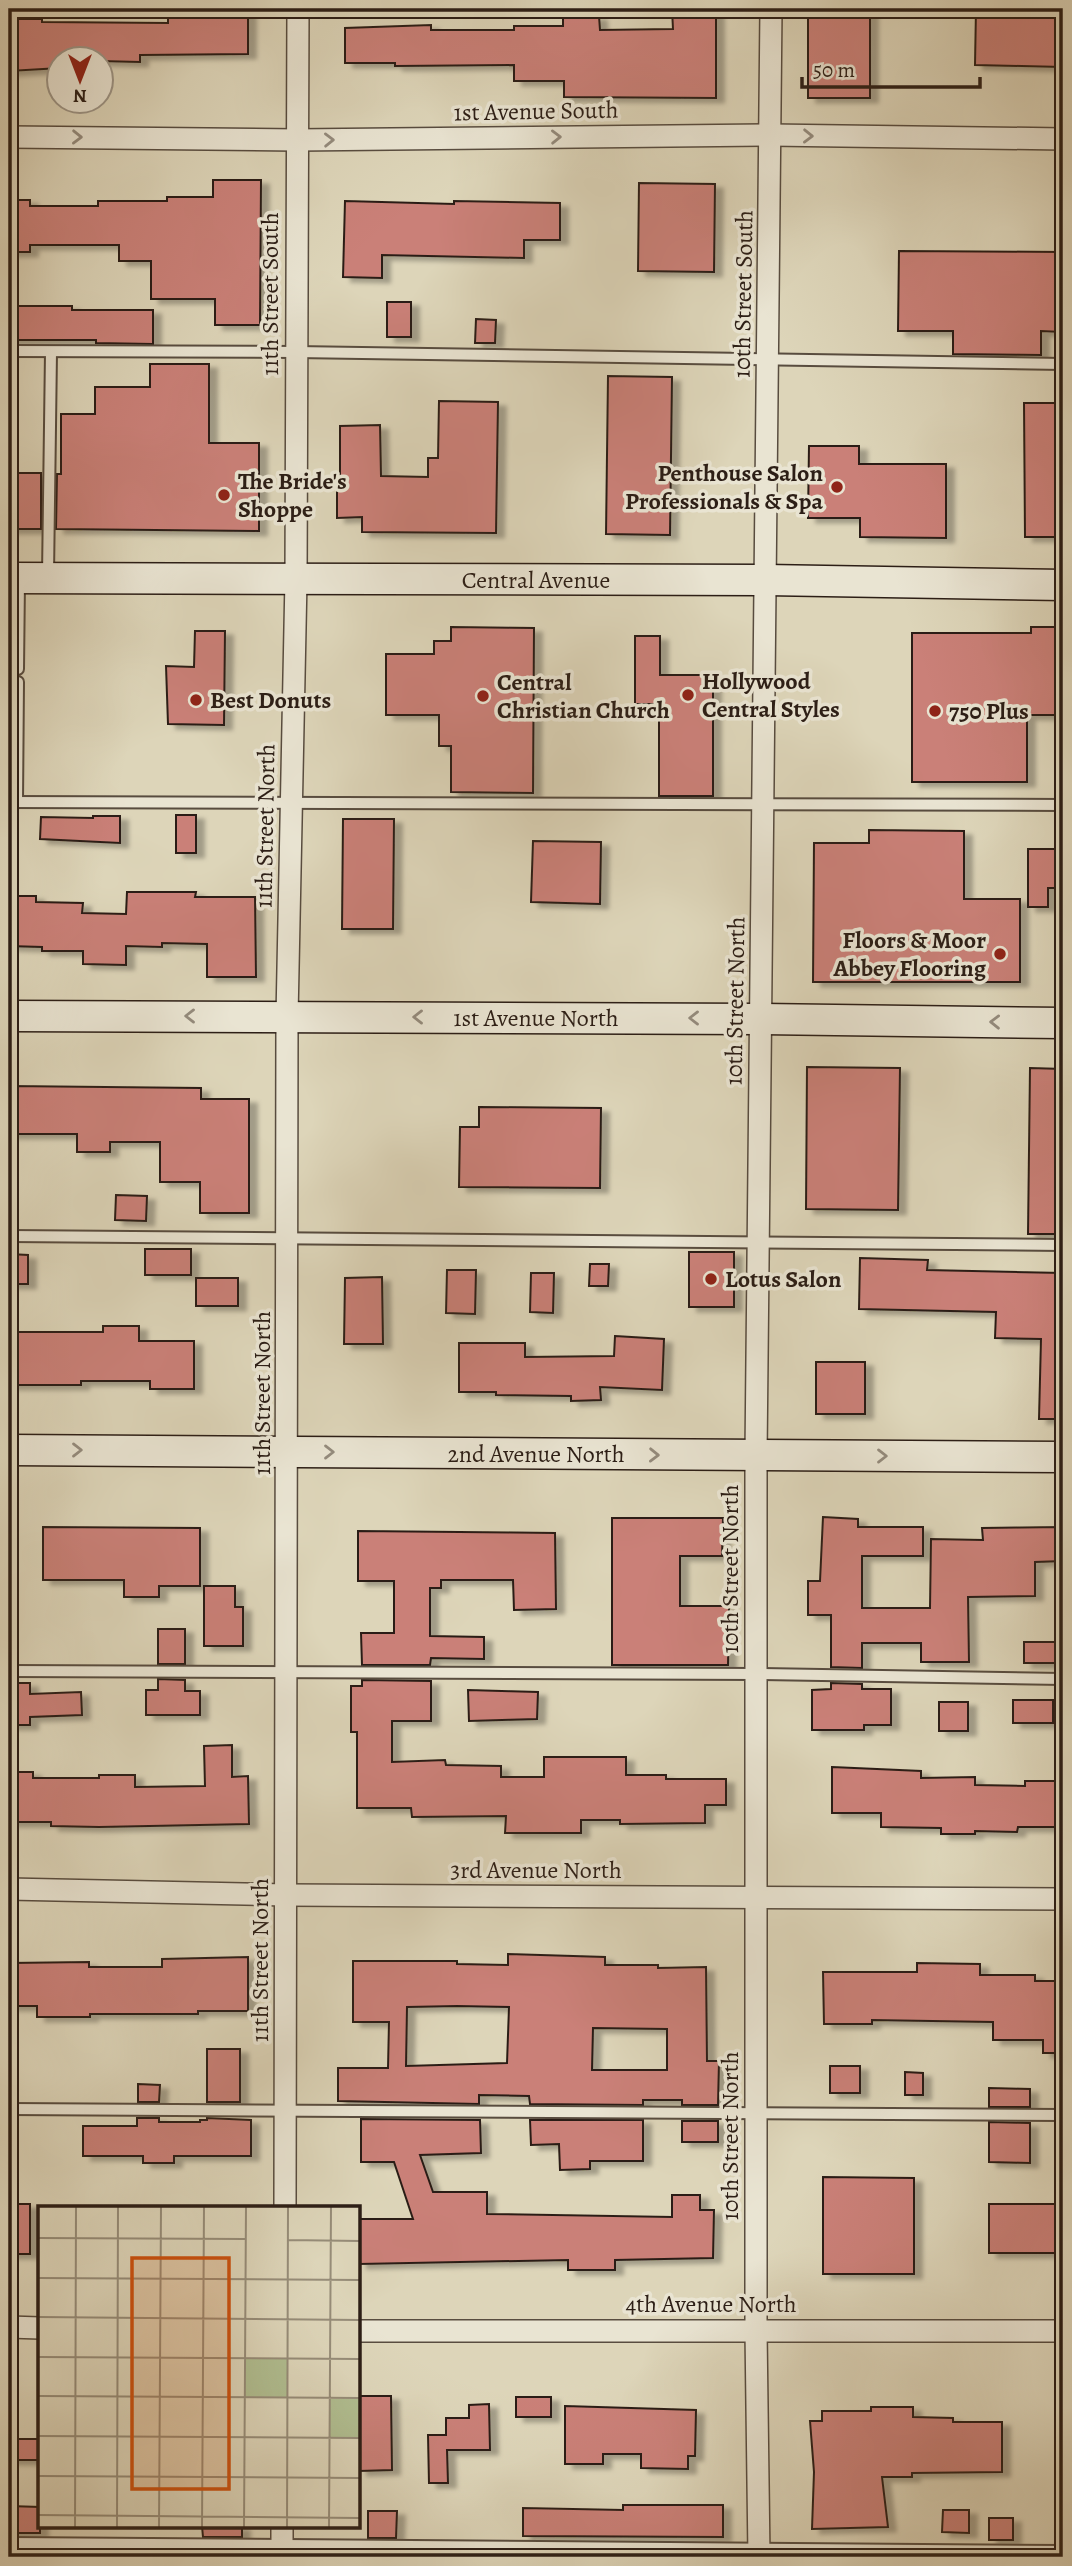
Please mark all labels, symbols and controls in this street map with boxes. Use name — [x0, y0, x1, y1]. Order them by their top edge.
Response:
north arrow — [46, 46, 116, 116]
scale bar — [802, 46, 981, 90]
text: 50 m — [813, 56, 855, 84]
text: N — [73, 83, 87, 109]
street label: 1st Avenue South — [453, 94, 619, 128]
one-way arrow — [804, 128, 814, 144]
one-way arrow — [552, 129, 562, 145]
one-way arrow — [72, 130, 83, 145]
one-way arrow — [324, 132, 335, 147]
street label: 10th Street South — [726, 209, 760, 378]
street label: 11th Street South — [254, 212, 286, 376]
place label: Penthouse Salon Professionals & Spa — [625, 457, 824, 517]
place label: The Bride's Shoppe — [238, 465, 347, 525]
marker: Penthouse Salon Professionals & Spa — [829, 479, 845, 495]
marker: The Bride's Shoppe — [216, 487, 232, 503]
street label: Central Avenue — [462, 564, 610, 596]
place label: Hollywood Central Styles — [702, 665, 840, 725]
place label: Central Christian Church — [497, 666, 670, 726]
place label: Best Donuts — [210, 684, 331, 716]
marker: Hollywood Central Styles — [680, 687, 696, 703]
marker: Central Christian Church — [475, 688, 491, 704]
marker: Best Donuts — [188, 692, 204, 708]
place label: 750 Plus — [949, 695, 1029, 727]
marker: 750 Plus — [927, 703, 943, 719]
street label: 11th Street North — [248, 743, 282, 908]
street label: 10th Street North — [718, 916, 752, 1086]
place label: Floors & Moor Abbey Flooring — [832, 924, 987, 984]
marker: Floors & Moor Abbey Flooring — [992, 946, 1008, 962]
street label: 1st Avenue North — [453, 1002, 619, 1034]
one-way arrow — [184, 1009, 195, 1024]
one-way arrow — [412, 1009, 422, 1025]
one-way arrow — [688, 1010, 699, 1026]
one-way arrow — [989, 1014, 1000, 1030]
place label: Lotus Salon — [725, 1263, 842, 1295]
marker: Lotus Salon — [703, 1271, 719, 1287]
street label: 11th Street North — [246, 1311, 278, 1475]
street label: 2nd Avenue North — [447, 1438, 625, 1470]
one-way arrow — [72, 1443, 83, 1458]
one-way arrow — [324, 1444, 335, 1460]
one-way arrow — [650, 1447, 660, 1463]
one-way arrow — [877, 1448, 888, 1464]
street label: 10th Street North — [714, 1484, 746, 1653]
street label: 3rd Avenue North — [450, 1854, 622, 1886]
street label: 11th Street North — [244, 1878, 276, 2042]
street label: 10th Street North — [714, 2051, 746, 2220]
inset map — [38, 2206, 360, 2528]
street label: 4th Avenue North — [625, 2288, 797, 2320]

